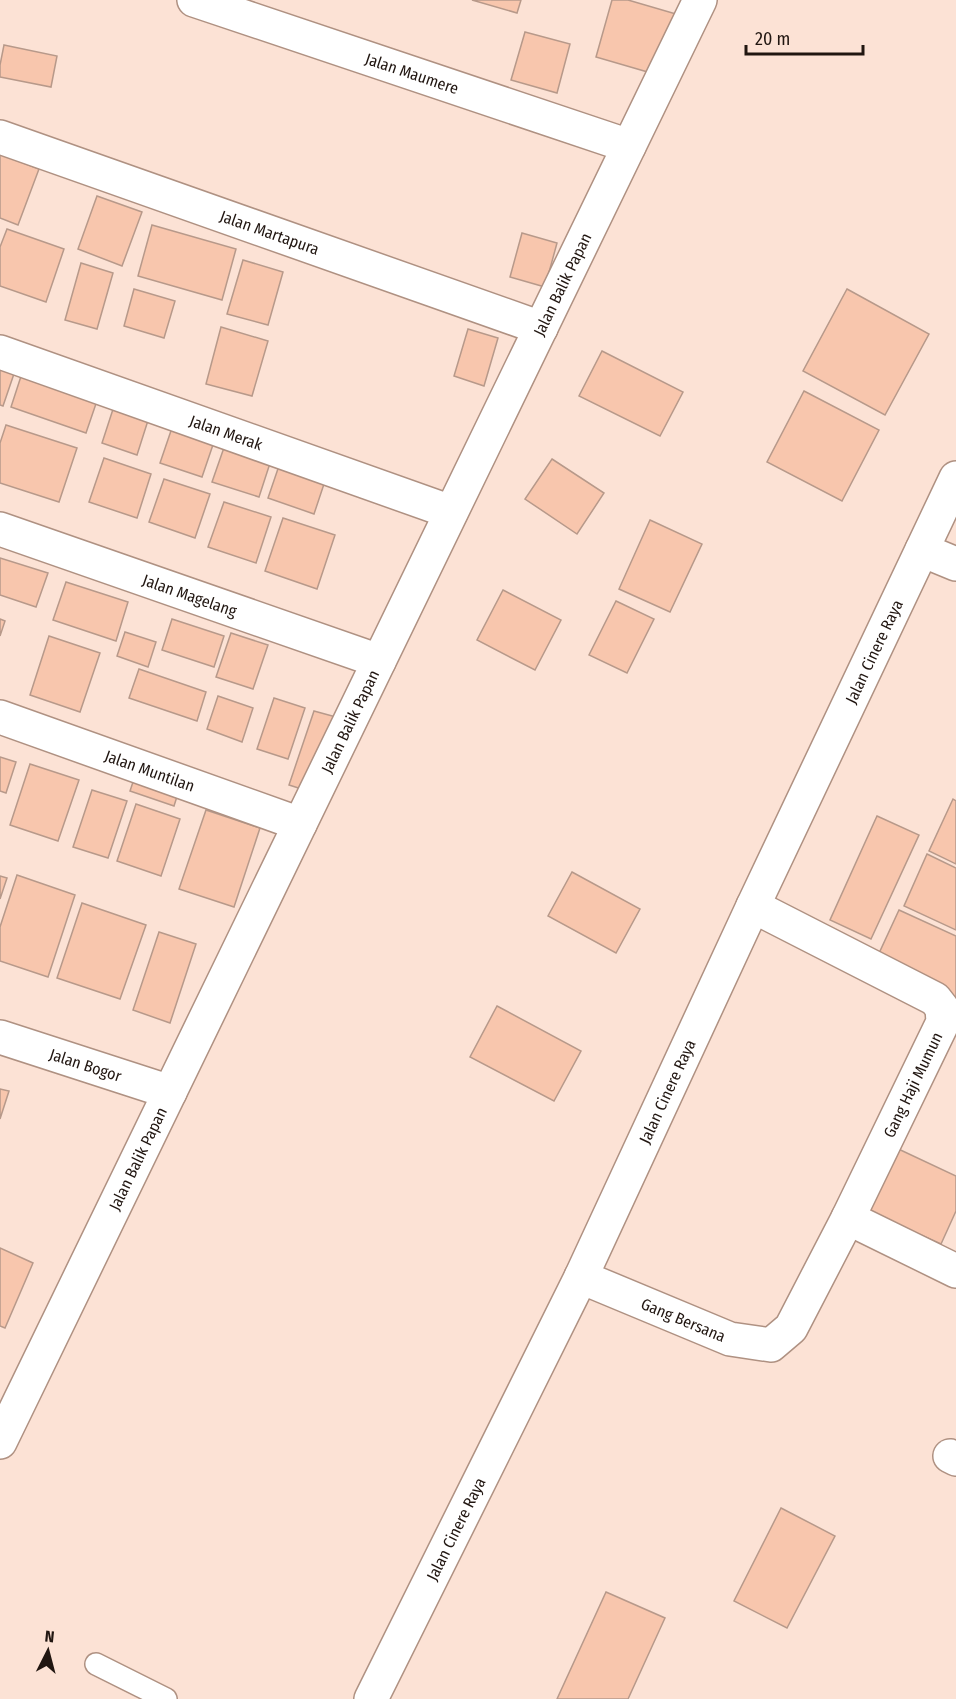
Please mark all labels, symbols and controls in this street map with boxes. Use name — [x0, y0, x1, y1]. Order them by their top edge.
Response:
scale bar — [746, 18, 863, 56]
text: 20 m — [755, 28, 790, 50]
street label: Jalan Maumere — [363, 49, 461, 98]
street label: Jalan Martapura — [218, 206, 322, 259]
street label: Jalan Balik Papan — [529, 230, 595, 339]
street label: Jalan Merak — [187, 411, 266, 454]
street label: Jalan Magelang — [140, 570, 240, 620]
street label: Jalan Cinere Raya — [841, 596, 906, 706]
street label: Jalan Balik Papan — [317, 667, 383, 776]
street label: Jalan Muntilan — [102, 746, 197, 795]
street label: Gang Haji Mumun — [879, 1029, 946, 1141]
street label: Jalan Cinere Raya — [635, 1036, 699, 1146]
street label: Jalan Bogor — [47, 1044, 124, 1085]
street label: Jalan Balik Papan — [104, 1104, 171, 1213]
street label: Gang Bersana — [638, 1294, 729, 1346]
street label: Jalan Cinere Raya — [422, 1474, 489, 1584]
north arrow — [18, 1621, 78, 1681]
text: N — [44, 1627, 55, 1647]

